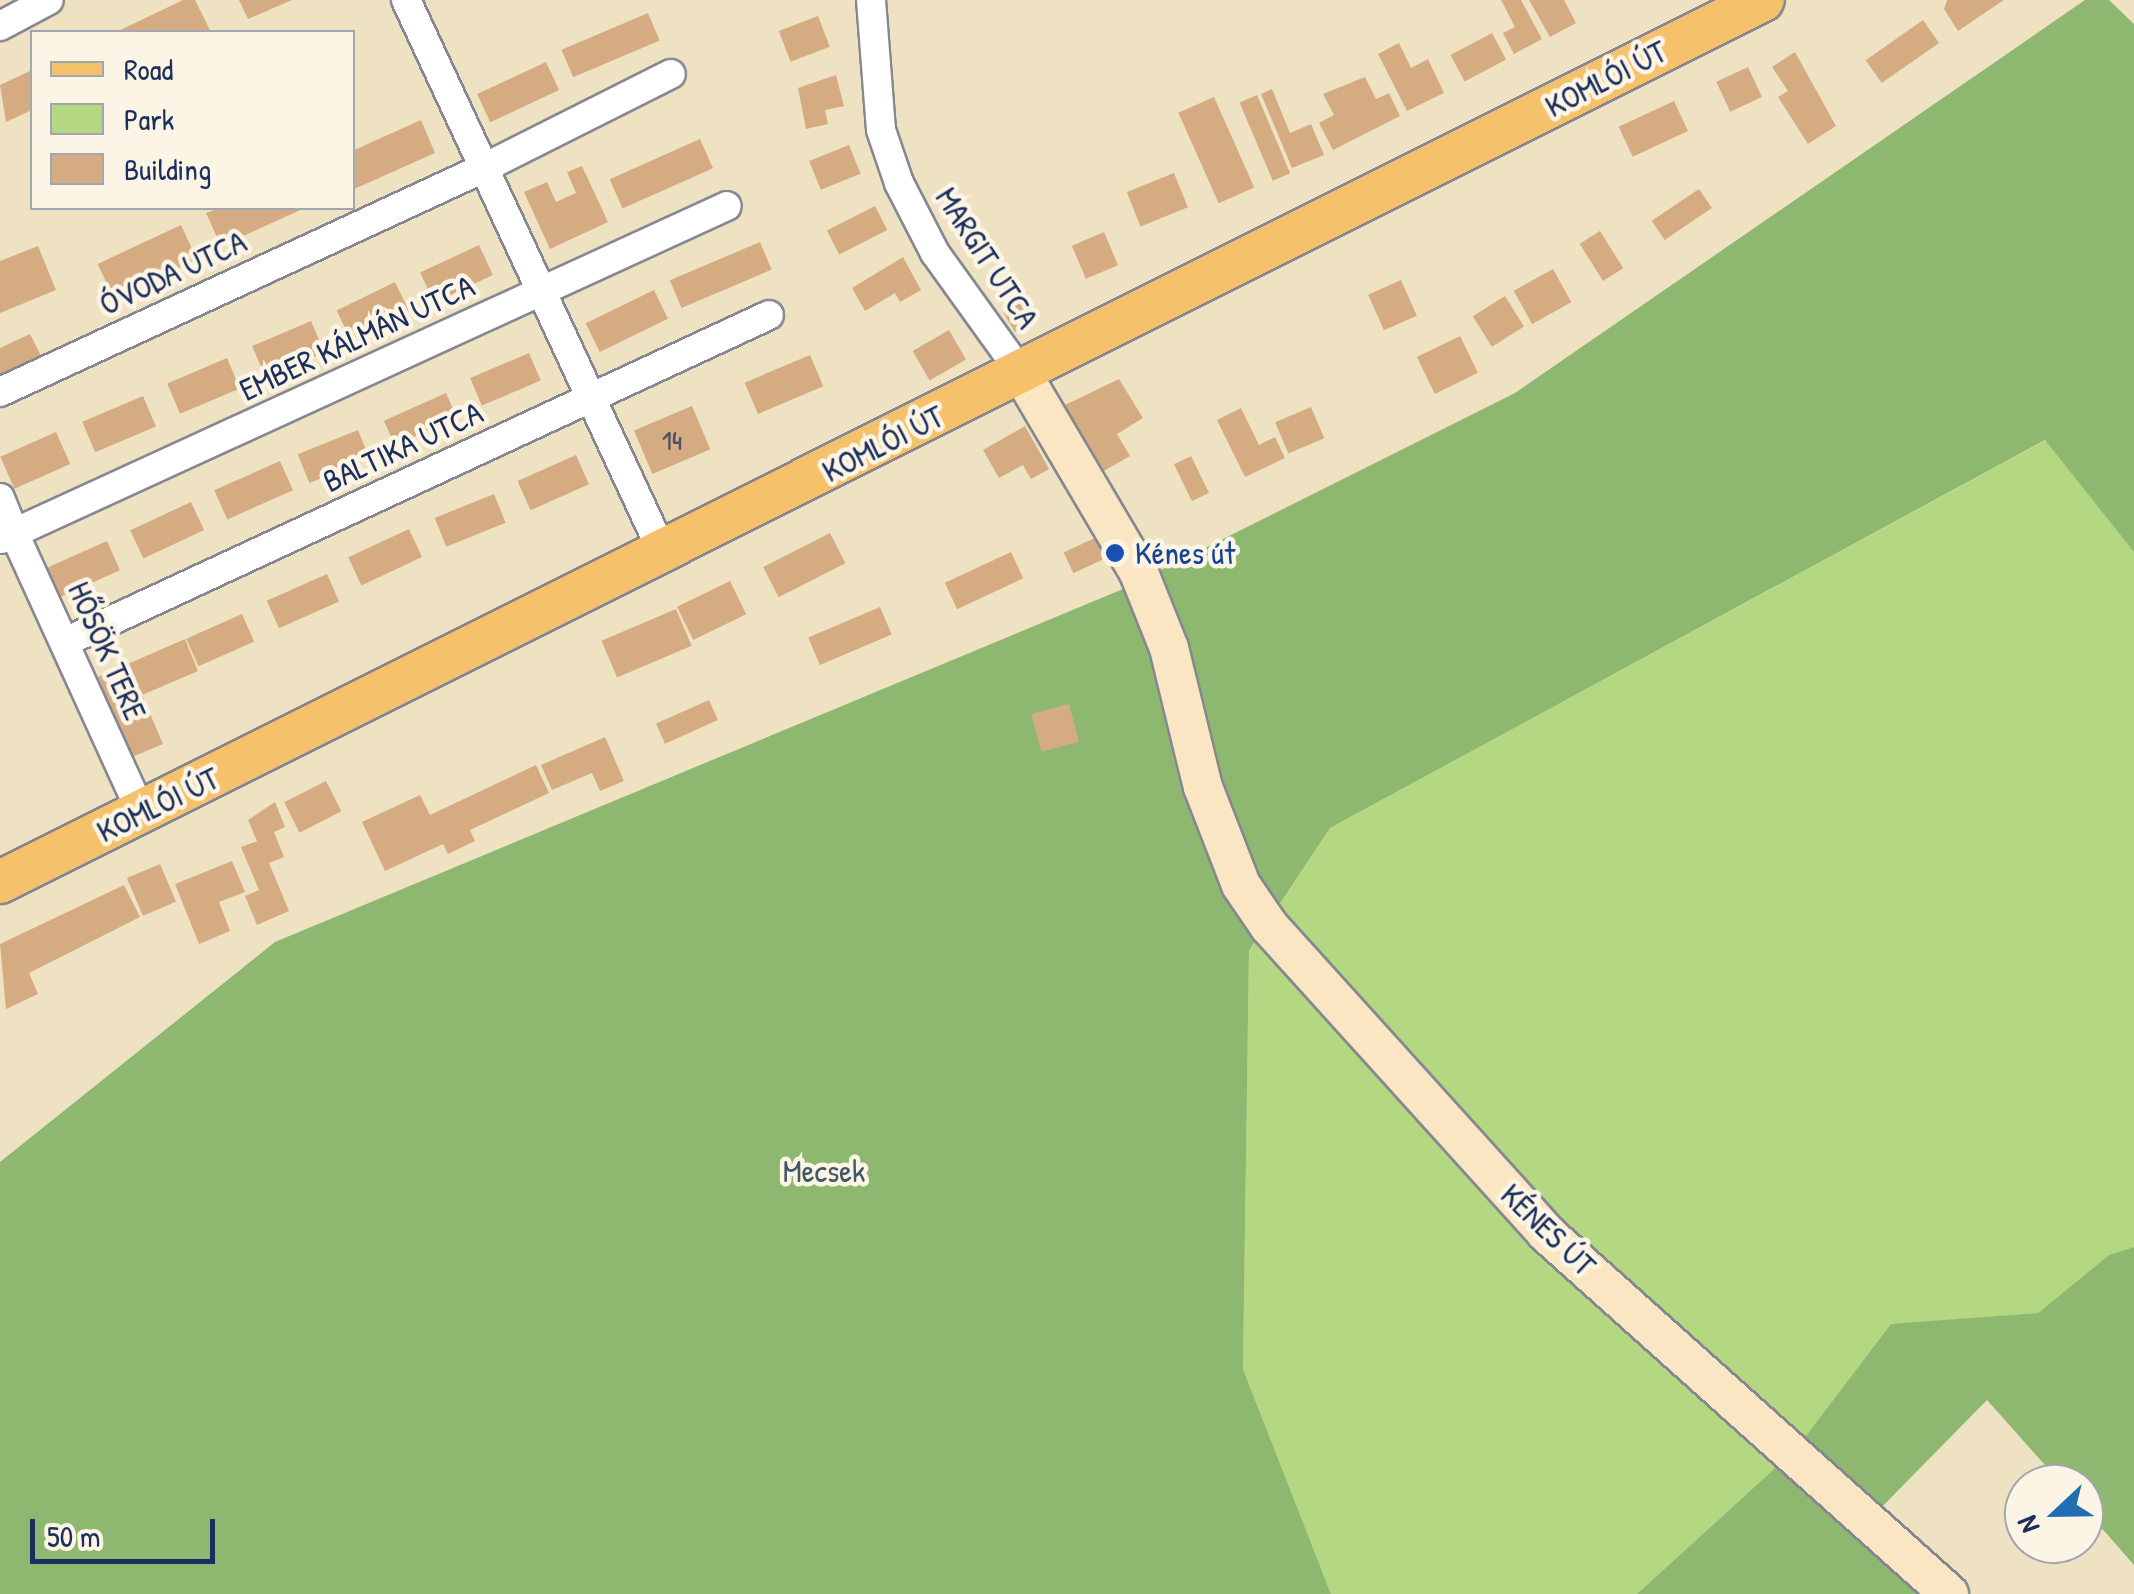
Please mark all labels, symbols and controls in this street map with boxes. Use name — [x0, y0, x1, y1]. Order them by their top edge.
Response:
legend — [30, 30, 355, 210]
street label: KOMLÓI ÚT — [1539, 32, 1673, 126]
text: Road — [124, 49, 173, 89]
text: Park — [124, 99, 174, 139]
text: Building — [124, 149, 211, 189]
street label: MARGIT UTCA — [927, 180, 1047, 336]
street label: ÓVODA UTCA — [94, 222, 252, 324]
street label: EMBER KÁLMÁN UTCA — [234, 267, 480, 409]
street label: BALTIKA UTCA — [317, 393, 489, 501]
street label: KOMLÓI ÚT — [816, 397, 950, 491]
house number: 14 — [662, 423, 682, 457]
place label: Kénes út — [1135, 534, 1235, 572]
marker: Kénes út — [1104, 542, 1126, 564]
street label: HŐSÖK TERE — [60, 576, 154, 726]
street label: KOMLÓI ÚT — [91, 759, 225, 851]
park label: Mecsek — [783, 1152, 865, 1190]
street label: KÉNES ÚT — [1493, 1176, 1603, 1284]
north arrow — [2004, 1464, 2104, 1564]
scale bar — [35, 1499, 220, 1561]
text: N — [2008, 1510, 2048, 1539]
text: 50 m — [47, 1516, 100, 1556]

